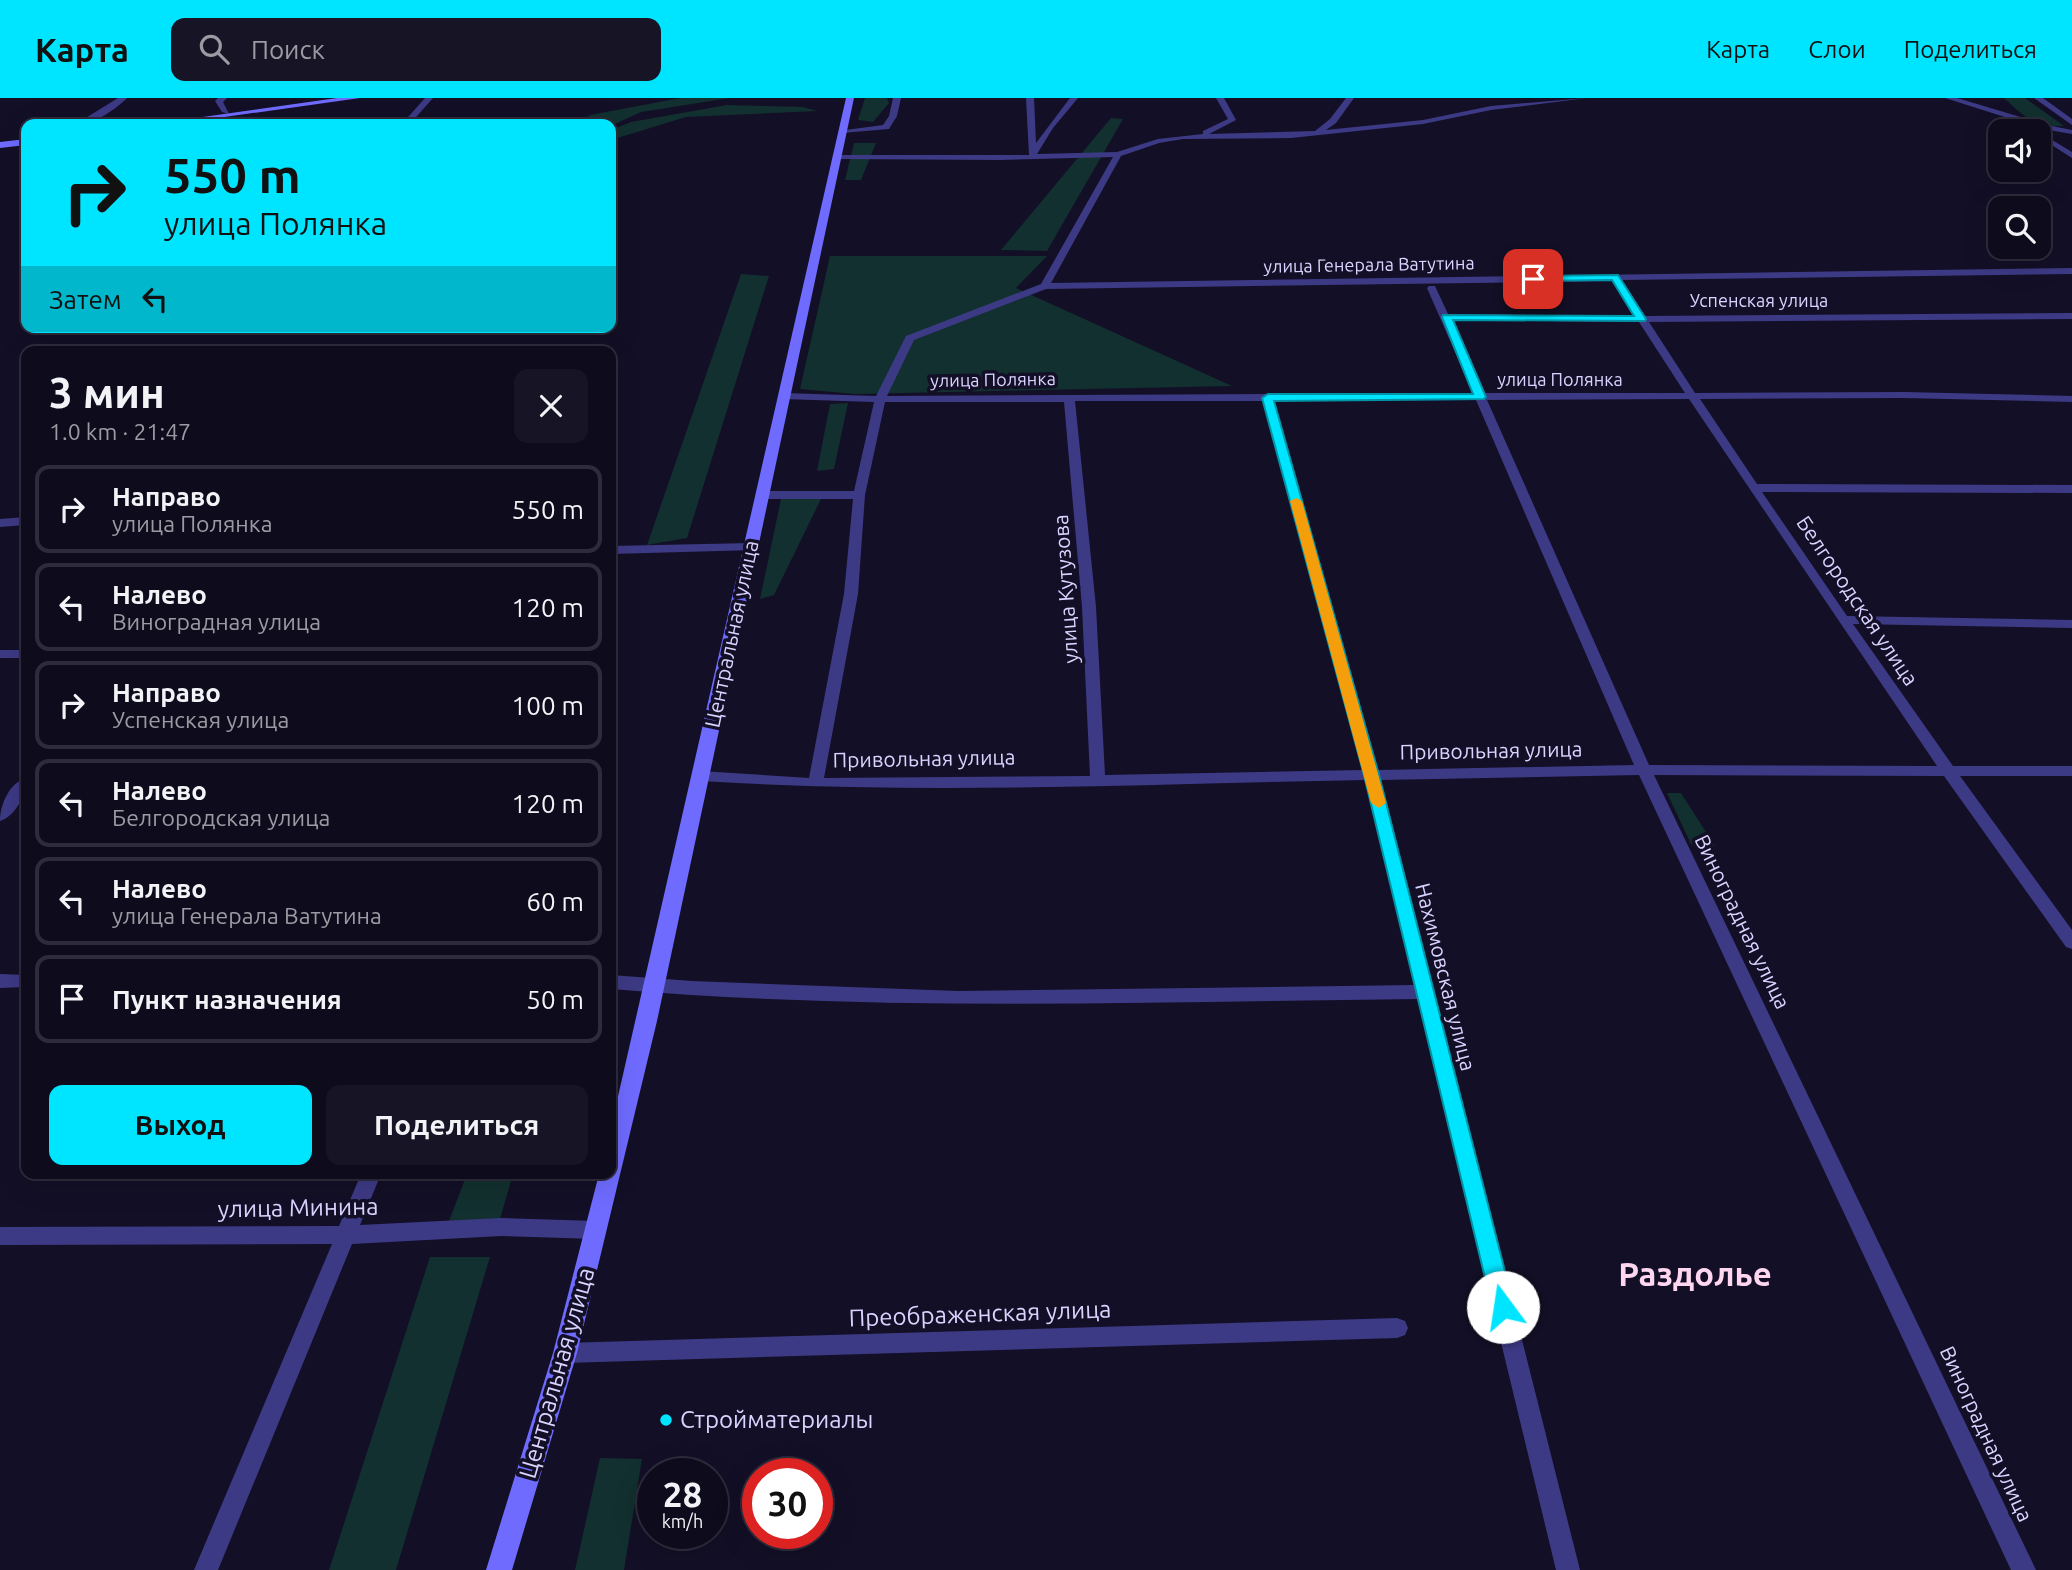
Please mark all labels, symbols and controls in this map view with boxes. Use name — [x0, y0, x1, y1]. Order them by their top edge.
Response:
search box — [171, 18, 661, 81]
icon: search — [195, 30, 233, 68]
text: Карта — [35, 31, 129, 68]
text: Поиск — [251, 35, 325, 64]
text: Карта — [1706, 36, 1770, 63]
text: Слои — [1808, 36, 1866, 63]
text: Поделиться — [1904, 36, 2037, 63]
map controls — [1988, 119, 2051, 259]
button: sound — [1988, 119, 2051, 182]
icon: right — [49, 147, 140, 238]
text: 550 m — [164, 147, 301, 202]
button: search — [1988, 196, 2051, 259]
text: улица Полянка — [164, 205, 387, 241]
pin — [1503, 249, 1563, 309]
street label: улица Генерала Ватутина — [1263, 252, 1475, 276]
icon: arrive — [1514, 260, 1552, 298]
icon: left — [136, 280, 174, 318]
text: Затем — [49, 285, 122, 314]
street label: Успенская улица — [1690, 290, 1828, 310]
street label: улица Полянка — [930, 368, 1056, 390]
text: 3 мин — [49, 369, 165, 416]
button: close — [514, 369, 588, 443]
street label: улица Полянка — [1497, 369, 1623, 389]
text: 1.0 km · 21:47 — [49, 419, 191, 444]
text: Направо — [112, 482, 221, 511]
icon: right — [53, 490, 91, 528]
text: 550 m — [512, 495, 584, 524]
text: улица Полянка — [112, 511, 272, 536]
street label: Белгородская улица — [1792, 511, 1924, 690]
street label: улица Кутузова — [1048, 514, 1082, 664]
street label: Центральная улица — [699, 538, 763, 730]
text: Налево — [112, 580, 207, 609]
icon: left — [53, 588, 91, 626]
text: 120 m — [512, 593, 584, 622]
text: Виноградная улица — [112, 609, 321, 634]
text: Направо — [112, 678, 221, 707]
icon: right — [53, 686, 91, 724]
text: 100 m — [512, 691, 584, 720]
text: Успенская улица — [112, 707, 289, 732]
street label: Привольная улица — [1399, 736, 1583, 764]
street label: Привольная улица — [832, 744, 1016, 772]
text: Налево — [112, 776, 207, 805]
icon: left — [53, 784, 91, 822]
text: 120 m — [512, 789, 584, 818]
text: Белгородская улица — [112, 805, 330, 830]
street label: Виноградная улица — [1690, 831, 1796, 1013]
text: Налево — [112, 874, 207, 903]
street label: Нахимовская улица — [1411, 880, 1481, 1073]
icon: left — [53, 882, 91, 920]
text: 60 m — [526, 887, 584, 916]
text: улица Генерала Ватутина — [112, 903, 382, 928]
icon: arrive — [53, 980, 91, 1018]
text: Пункт назначения — [112, 985, 342, 1014]
text: 50 m — [526, 985, 584, 1014]
button: Выход — [49, 1085, 312, 1165]
button: Поделиться — [326, 1085, 588, 1165]
street label: улица Минина — [217, 1193, 379, 1222]
district label: Раздолье — [1618, 1255, 1772, 1292]
street label: Центральная улица — [513, 1264, 600, 1481]
position arrow — [1466, 1270, 1540, 1344]
street label: Преображенская улица — [848, 1295, 1112, 1332]
street label: Виноградная улица — [1936, 1342, 2038, 1525]
place label: Стройматериалы — [680, 1406, 873, 1433]
marker: Стройматериалы — [658, 1412, 674, 1428]
speed limit sign: 30 — [742, 1458, 833, 1549]
text: 28 — [663, 1474, 702, 1514]
text: km/h — [662, 1511, 703, 1531]

